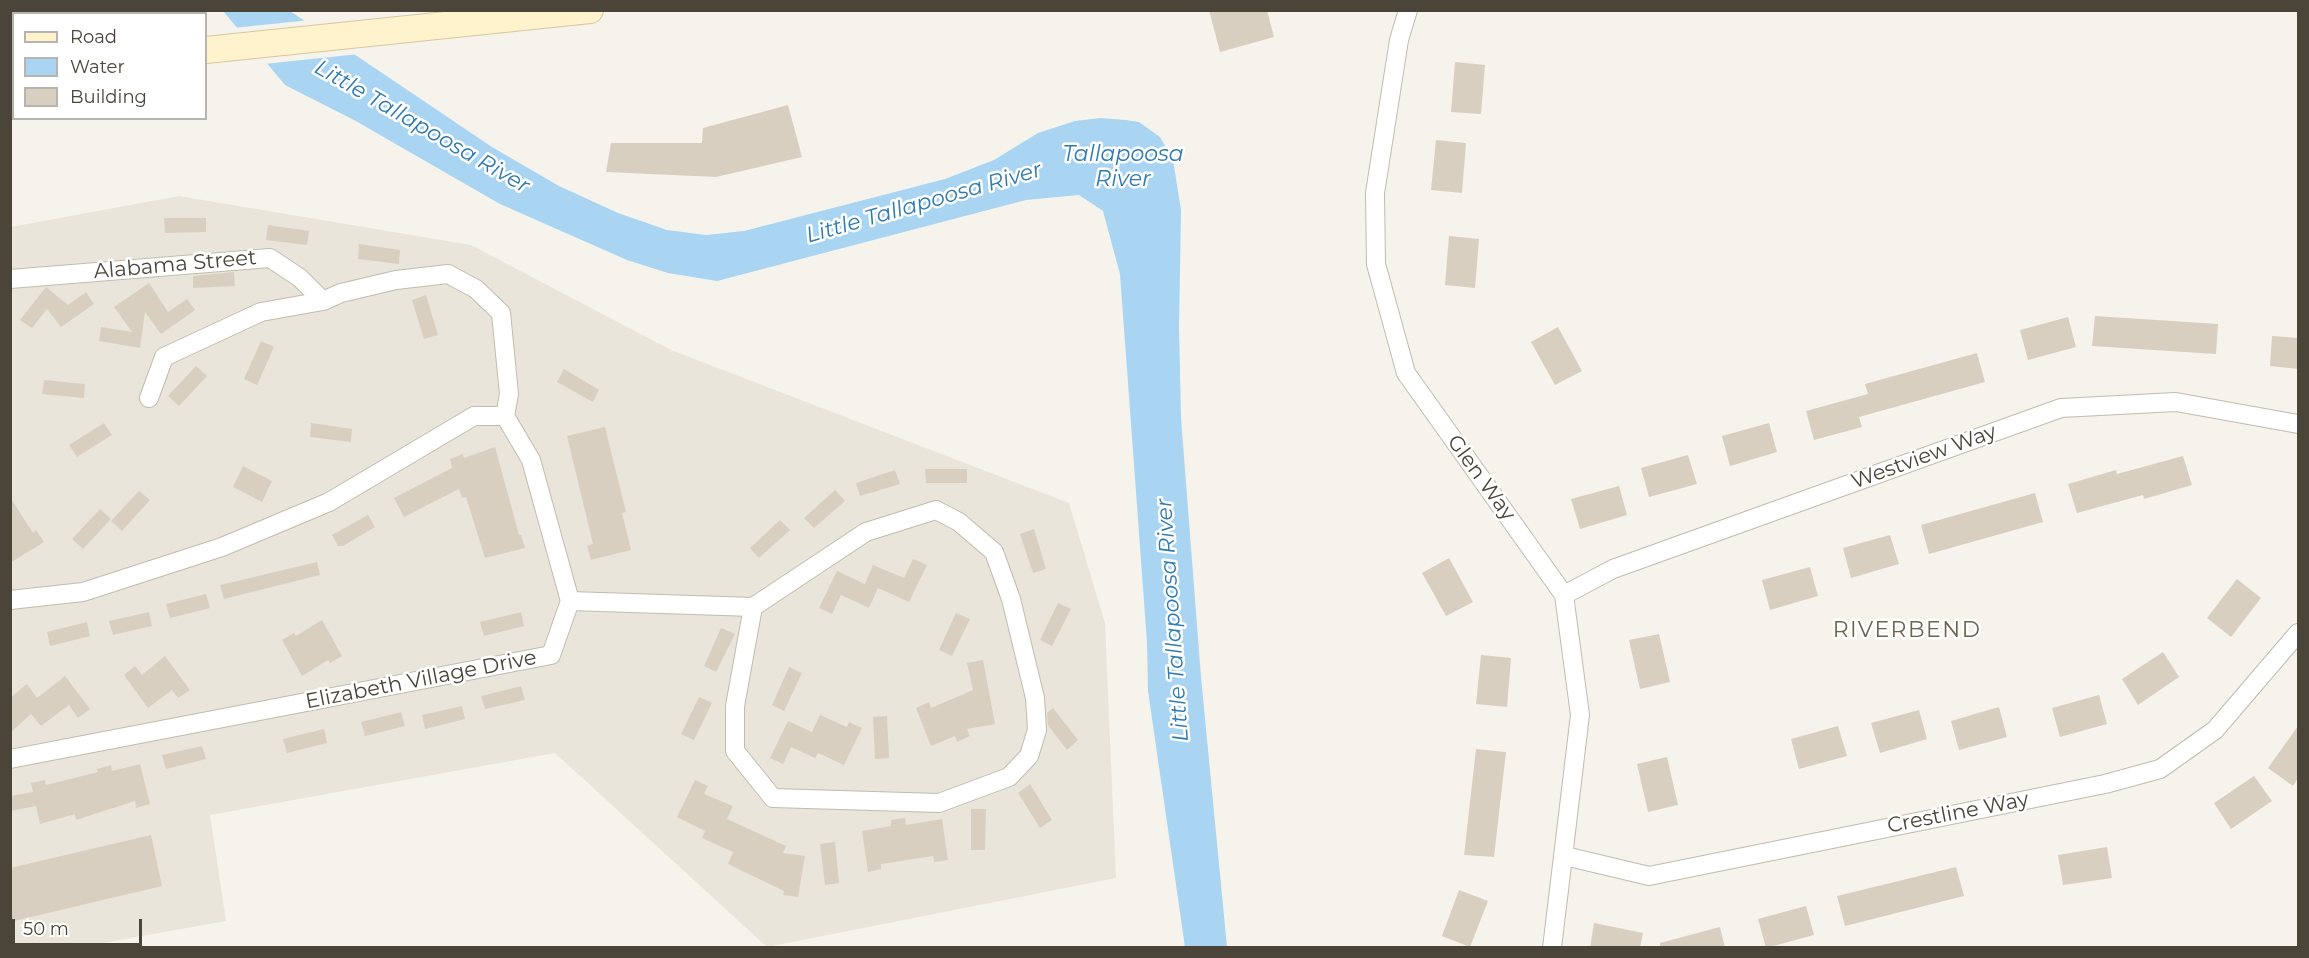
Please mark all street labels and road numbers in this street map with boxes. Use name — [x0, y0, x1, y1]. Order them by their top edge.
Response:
street label: Alabama Street — [93, 245, 257, 285]
street label: Westview Way — [1848, 419, 2000, 495]
street label: Glen Way — [1441, 430, 1521, 526]
street label: Elizabeth Village Drive — [303, 645, 539, 715]
street label: Crestline Way — [1885, 787, 2031, 839]

